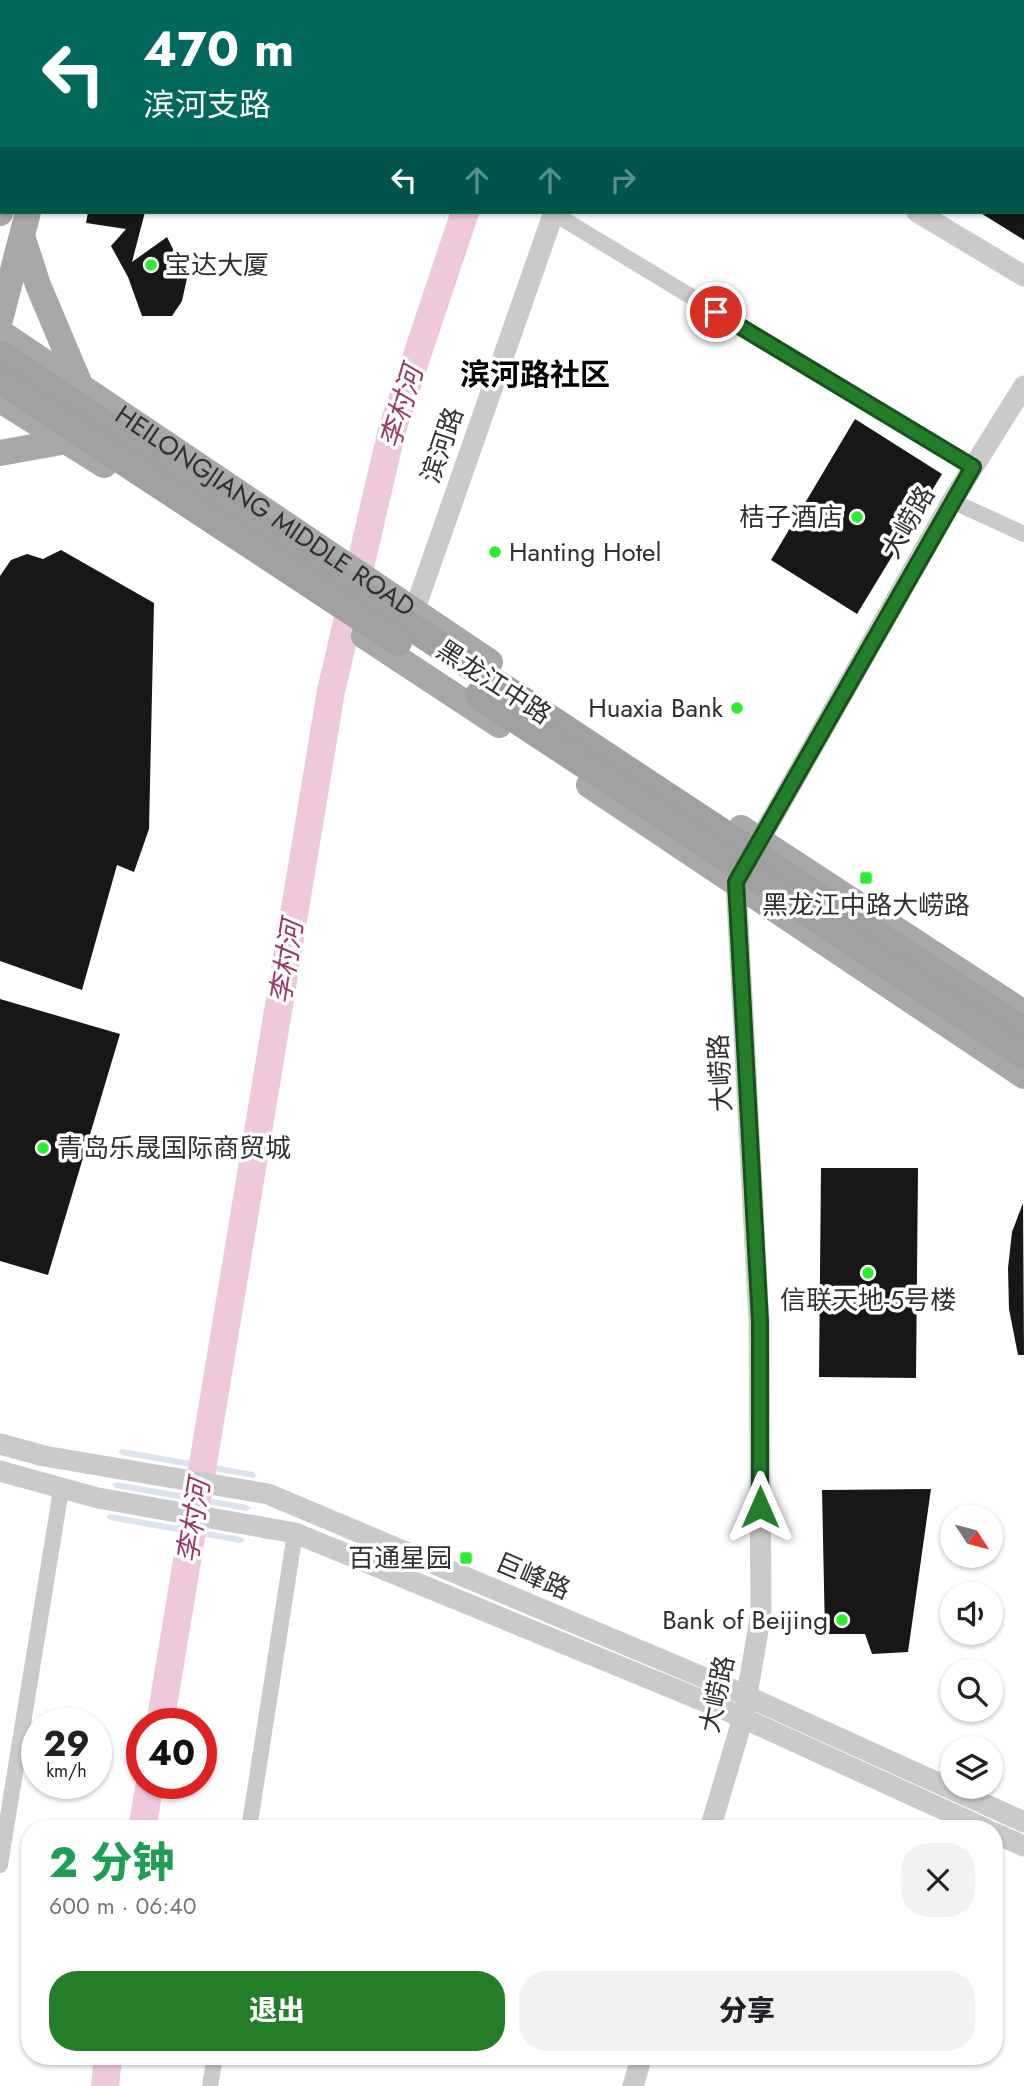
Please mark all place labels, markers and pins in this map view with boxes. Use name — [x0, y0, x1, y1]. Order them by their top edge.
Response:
place label: 宝达大厦 — [165, 246, 269, 284]
marker: 宝达大厦 — [143, 257, 159, 273]
pin — [686, 282, 746, 342]
place label: 桔子酒店 — [739, 498, 843, 536]
marker: 桔子酒店 — [849, 509, 865, 525]
place label: Hanting Hotel — [509, 533, 661, 571]
marker: Hanting Hotel — [487, 544, 503, 560]
place label: Huaxia Bank — [588, 689, 724, 727]
marker: Huaxia Bank — [729, 700, 745, 716]
marker: 黑龙江中路大崂路 — [858, 870, 874, 886]
place label: 黑龙江中路大崂路 — [762, 886, 970, 924]
place label: 青岛乐晟国际商贸城 — [57, 1129, 291, 1167]
marker: 青岛乐晟国际商贸城 — [35, 1140, 51, 1156]
marker: 信联天地-5号楼 — [860, 1265, 876, 1281]
place label: 信联天地-5号楼 — [780, 1281, 956, 1319]
place label: 百通星园 — [348, 1539, 452, 1577]
marker: 百通星园 — [458, 1550, 474, 1566]
place label: Bank of Beijing — [662, 1601, 828, 1639]
marker: Bank of Beijing — [834, 1612, 850, 1628]

